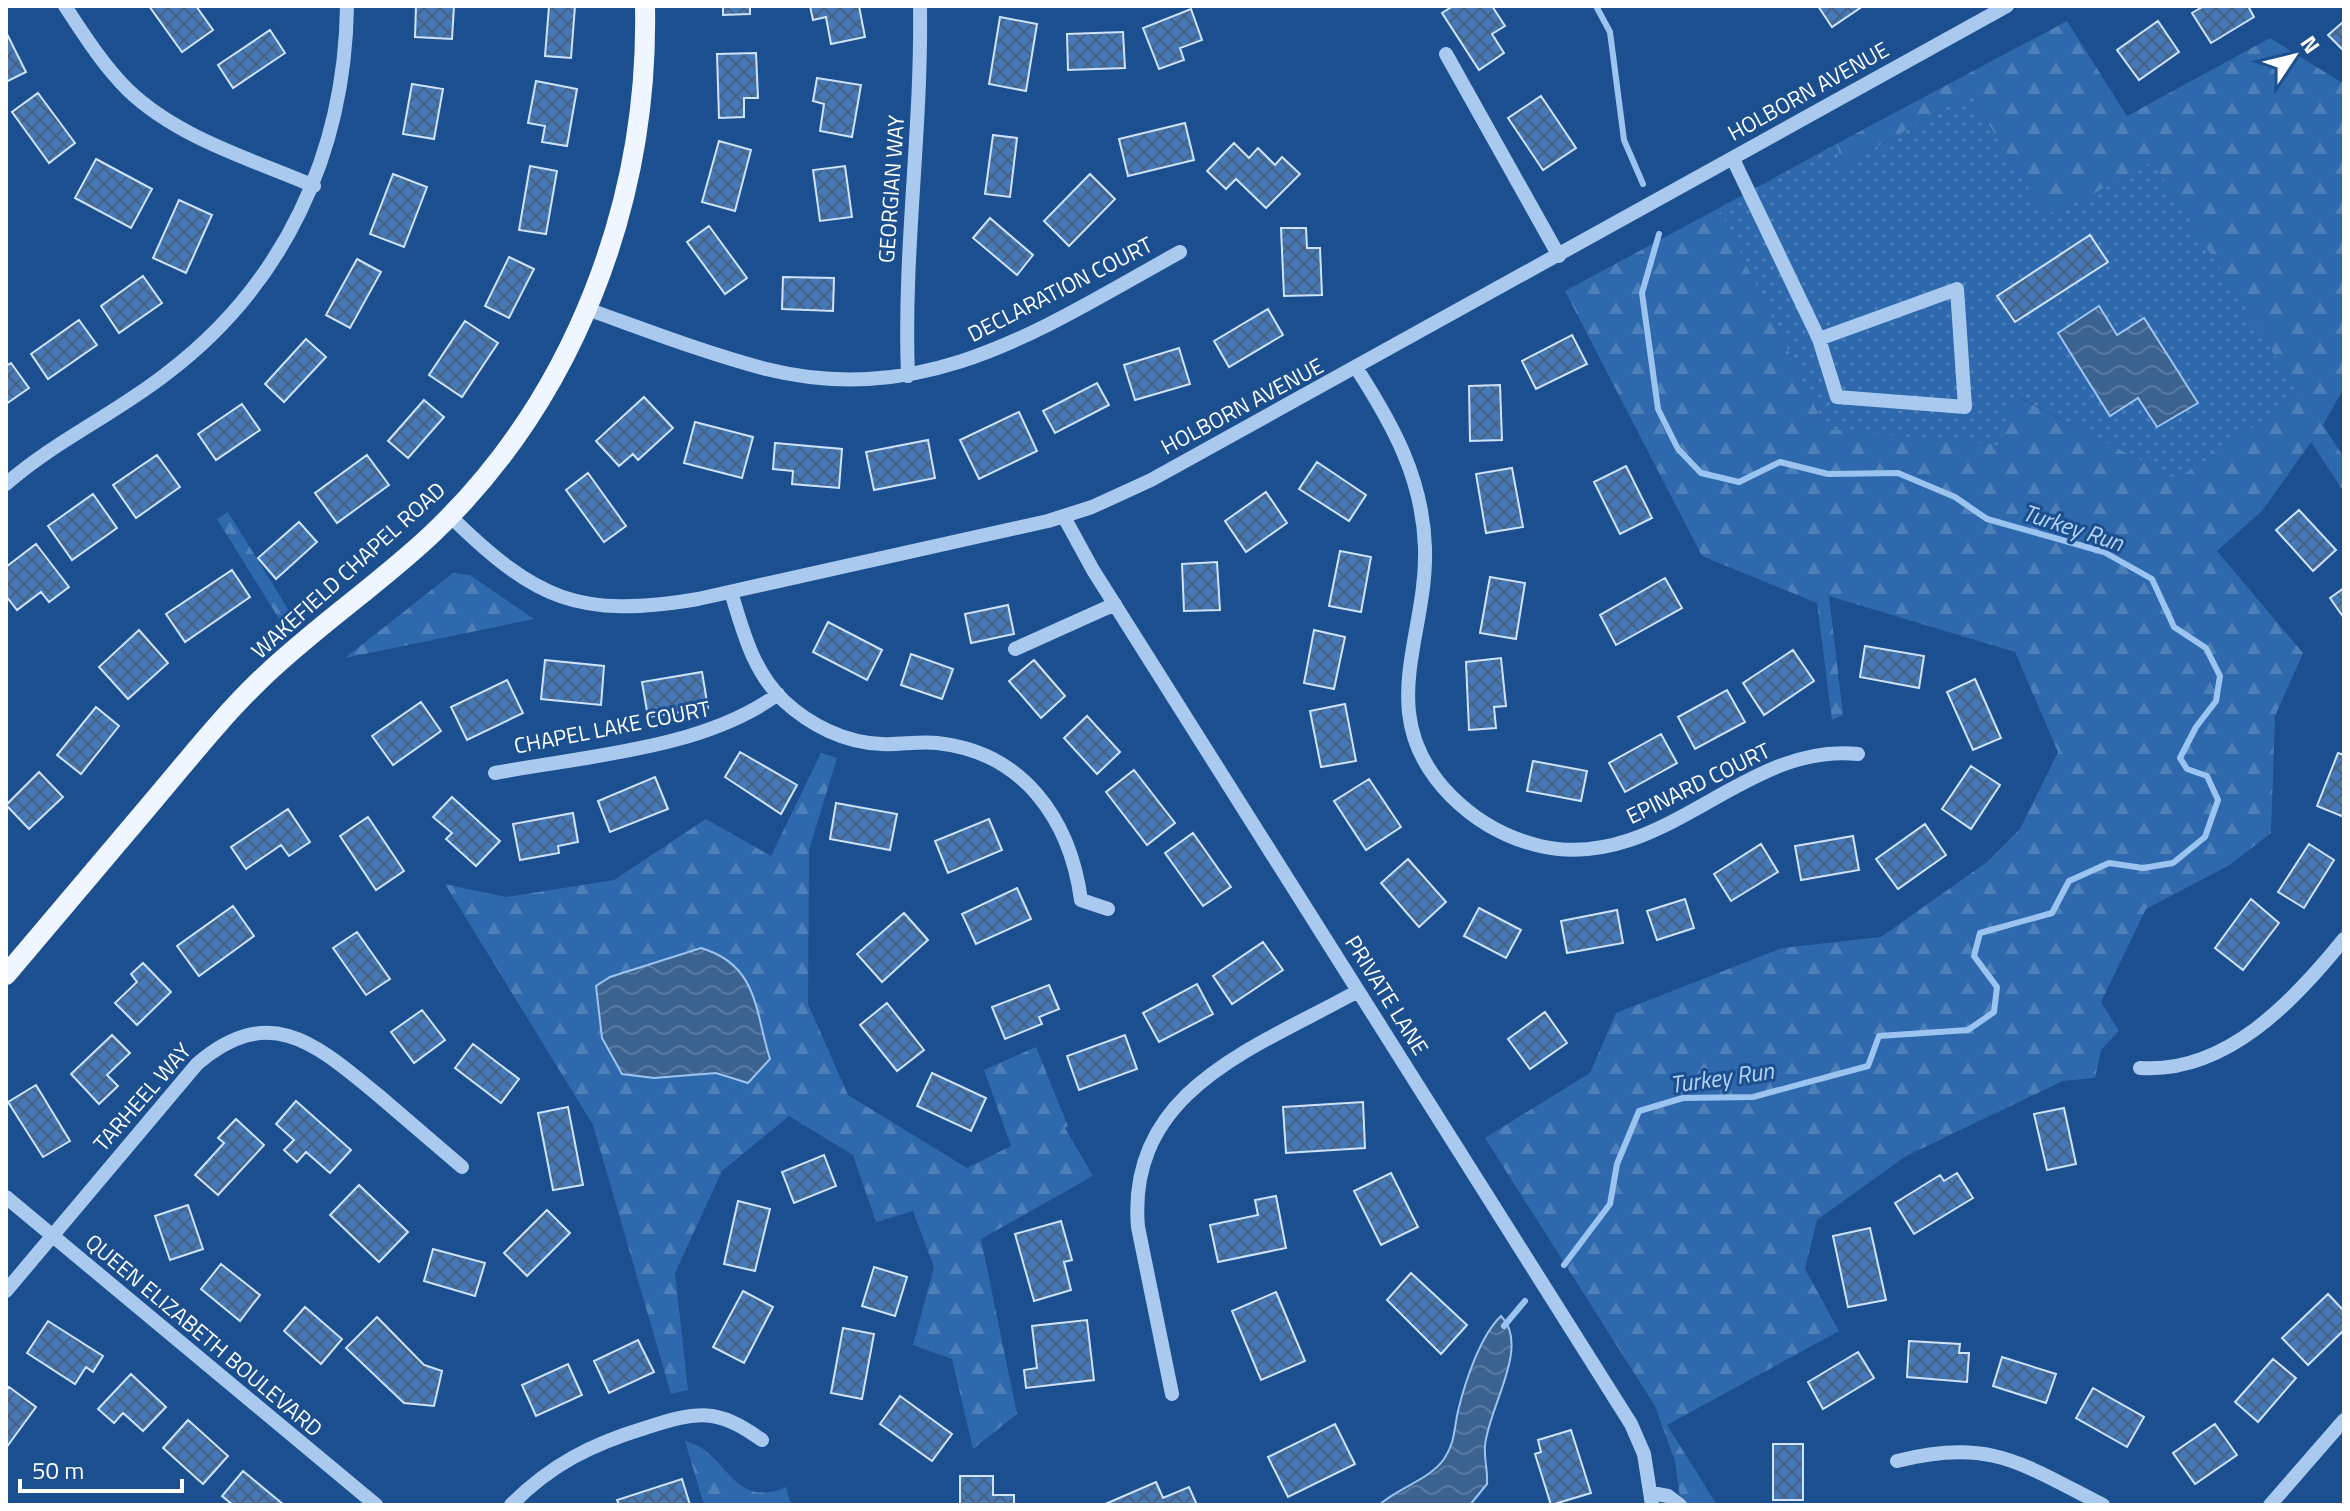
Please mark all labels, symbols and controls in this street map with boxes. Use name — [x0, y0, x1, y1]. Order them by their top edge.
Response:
north arrow — [2254, 16, 2334, 96]
text: N — [2292, 29, 2329, 61]
street label: HOLBORN AVENUE — [1721, 33, 1895, 149]
street label: GEORGIAN WAY — [869, 114, 913, 264]
street label: DECLARATION COURT — [961, 227, 1159, 350]
street label: HOLBORN AVENUE — [1155, 349, 1329, 463]
street label: WAKEFIELD CHAPEL ROAD — [243, 473, 453, 667]
water label: Turkey Run — [2018, 494, 2129, 561]
street label: CHAPEL LAKE COURT — [511, 691, 713, 763]
street label: EPINARD COURT — [1620, 733, 1776, 833]
street label: PRIVATE LANE — [1337, 929, 1437, 1061]
street label: TARHEEL WAY — [85, 1035, 199, 1159]
water label: Turkey Run — [1668, 1052, 1777, 1102]
street label: QUEEN ELIZABETH BOULEVARD — [78, 1225, 330, 1445]
scale bar — [20, 1443, 182, 1493]
text: 50 m — [32, 1452, 84, 1488]

